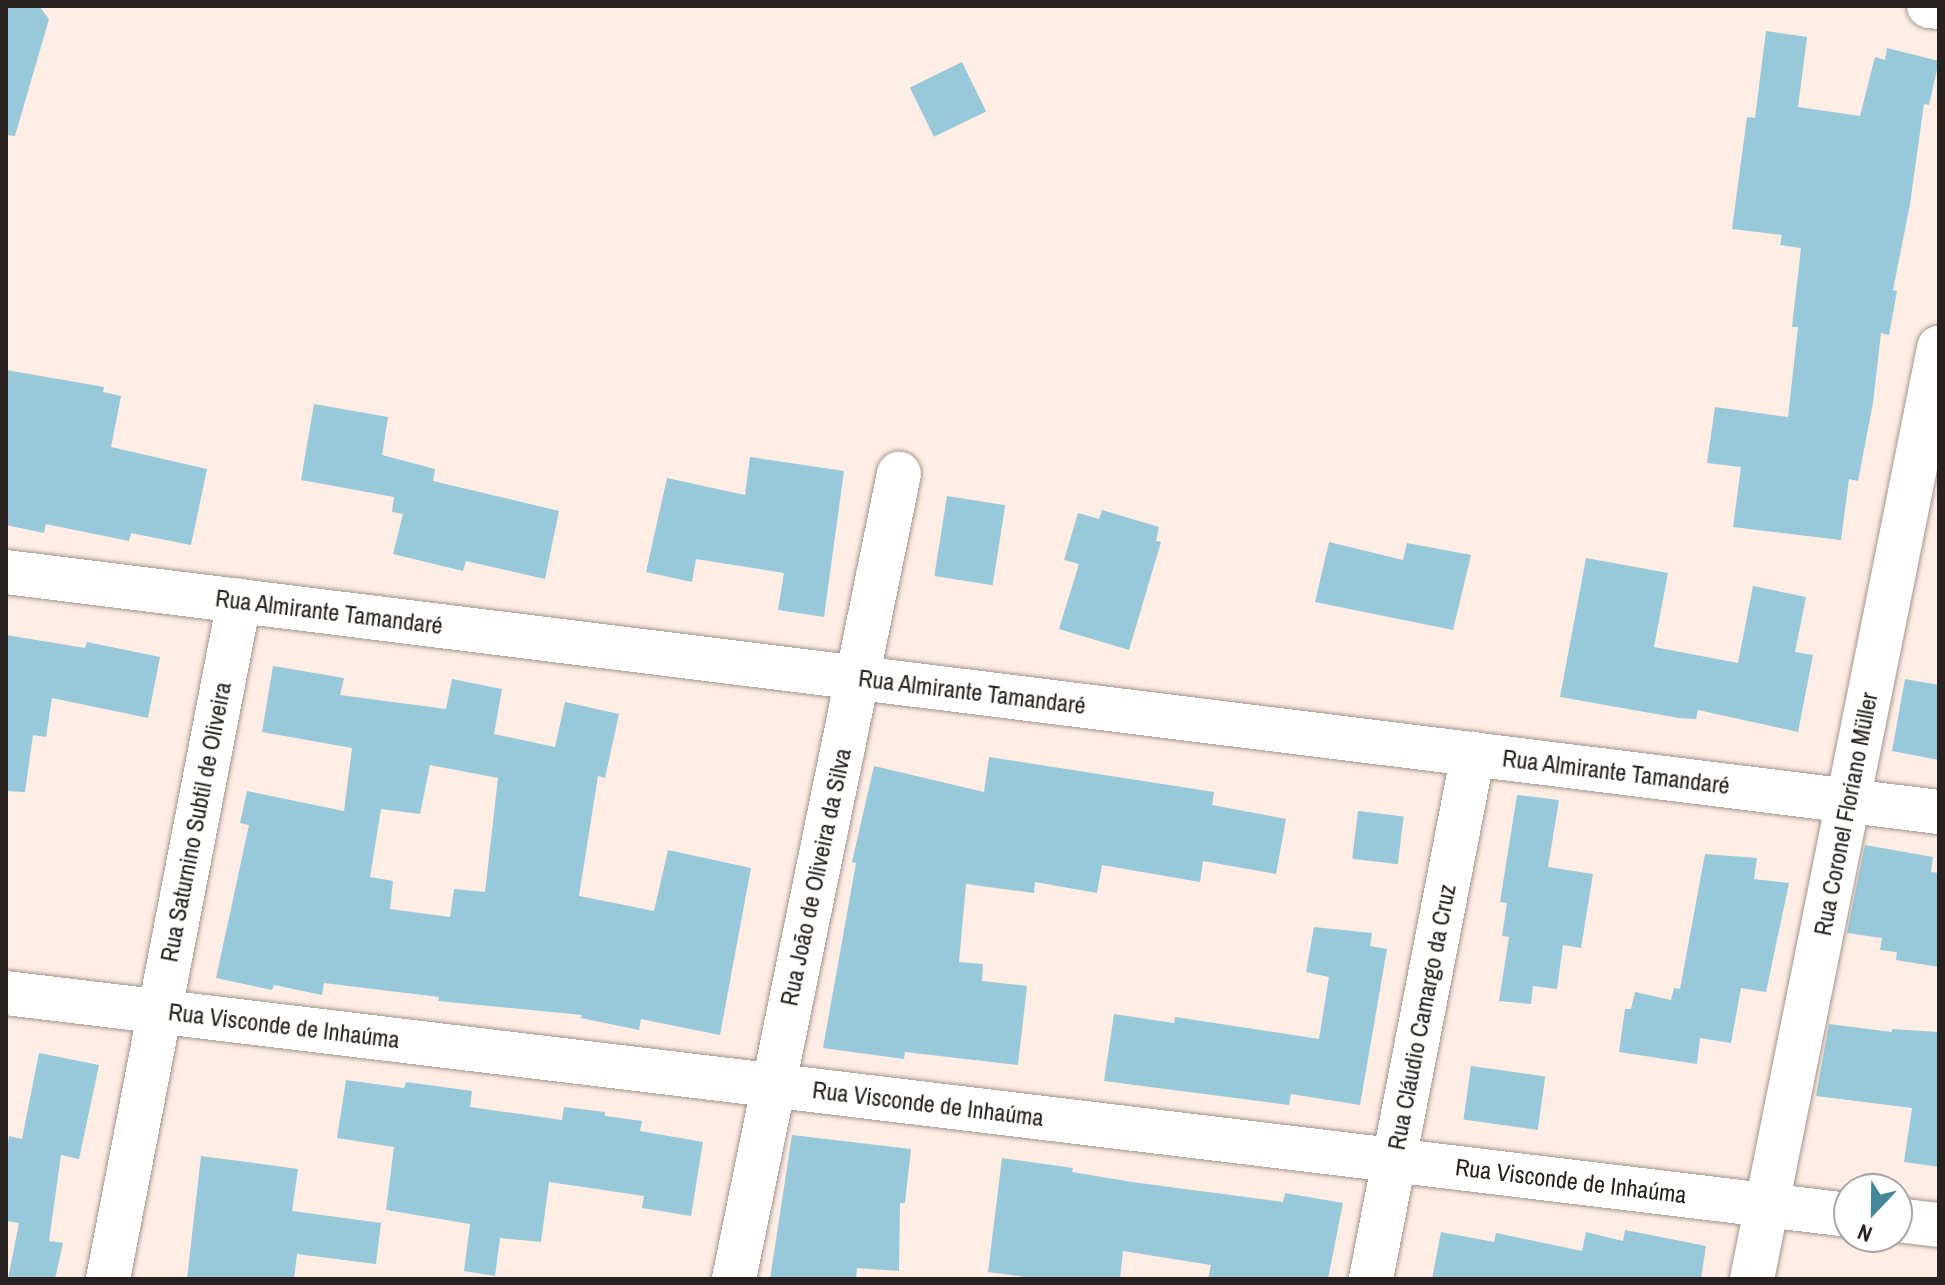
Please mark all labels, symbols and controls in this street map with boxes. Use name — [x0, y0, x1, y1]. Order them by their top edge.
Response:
street label: Rua Almirante Tamandaré — [213, 584, 445, 640]
street label: Rua Almirante Tamandaré — [856, 664, 1088, 720]
street label: Rua Saturnino Subtil de Oliveira — [155, 680, 237, 964]
street label: Rua Coronel Floriano Müller — [1808, 690, 1884, 938]
street label: Rua Almirante Tamandaré — [1500, 744, 1732, 800]
street label: Rua João de Oliveira da Silva — [775, 746, 857, 1008]
street label: Rua Cláudio Camargo da Cruz — [1382, 882, 1462, 1152]
street label: Rua Visconde de Inhaúma — [167, 998, 401, 1054]
street label: Rua Visconde de Inhaúma — [811, 1076, 1045, 1132]
street label: Rua Visconde de Inhaúma — [1454, 1153, 1688, 1209]
north arrow — [1833, 1173, 1913, 1253]
text: N — [1853, 1217, 1876, 1250]

